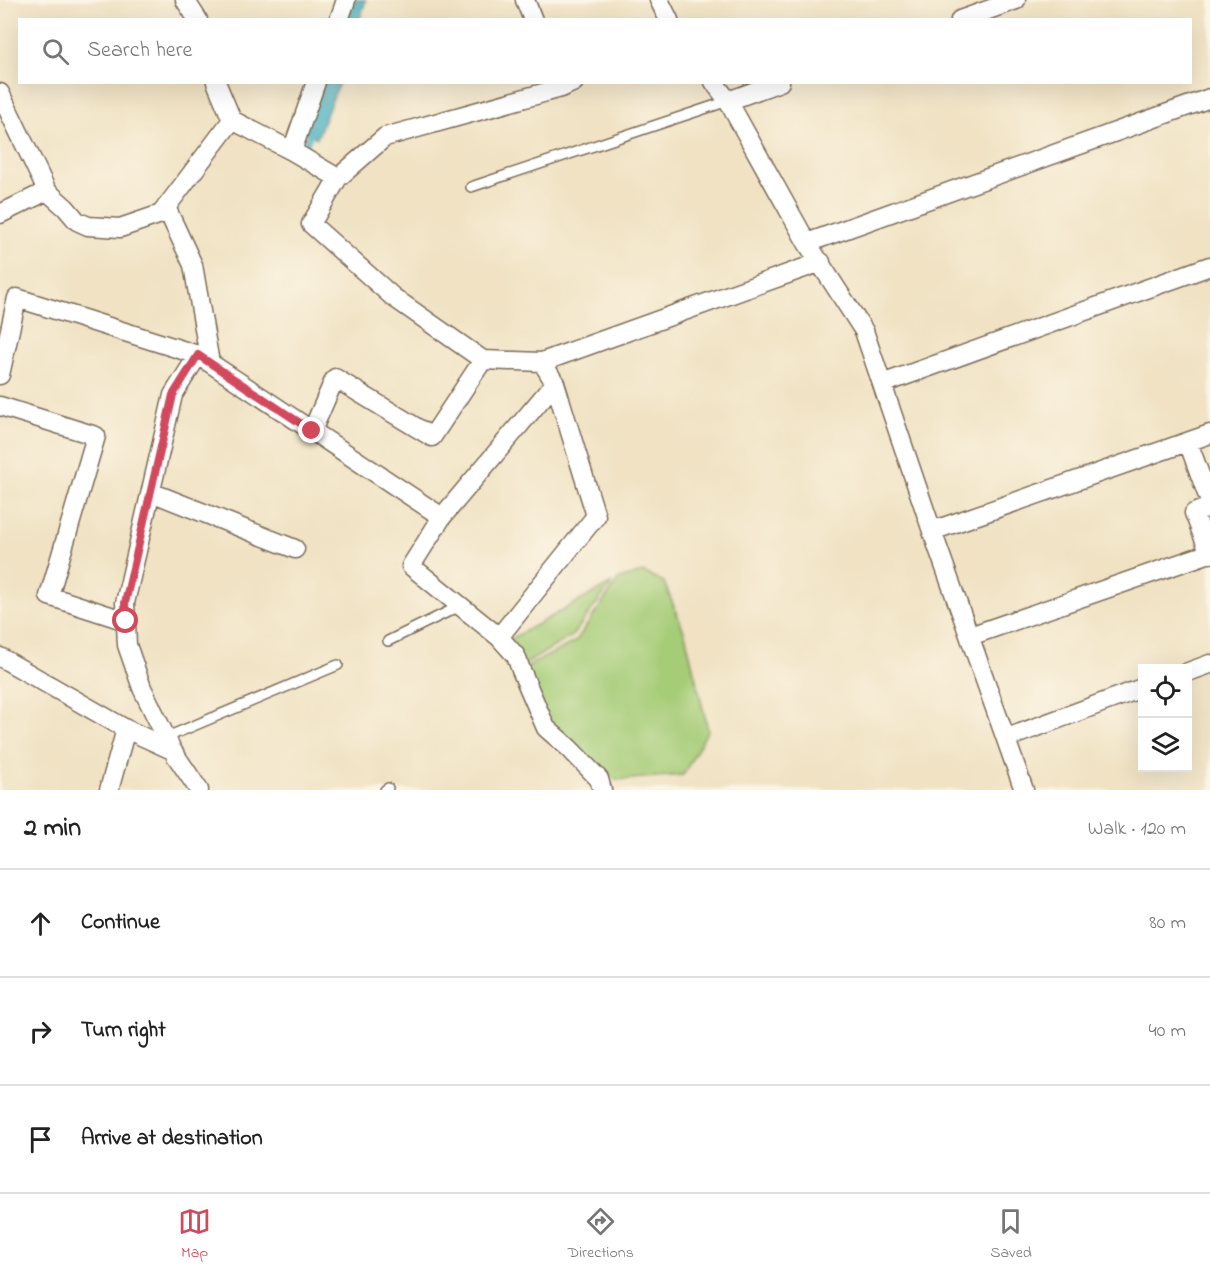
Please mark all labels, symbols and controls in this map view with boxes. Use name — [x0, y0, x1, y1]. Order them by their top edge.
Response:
search box — [18, 18, 1192, 84]
icon: search — [39, 35, 72, 68]
text: Search here — [87, 35, 192, 67]
route end — [298, 417, 324, 443]
route start — [112, 607, 138, 633]
map controls — [1138, 664, 1192, 772]
button: locate — [1138, 664, 1192, 718]
button: layers — [1138, 718, 1192, 772]
text: 2 min — [24, 810, 81, 848]
text: Walk · 120 m — [1088, 815, 1186, 844]
icon: ahead — [24, 907, 57, 940]
text: Continue — [81, 907, 160, 939]
text: 80 m — [1149, 909, 1186, 938]
icon: right — [24, 1015, 57, 1048]
text: Turn right — [81, 1015, 166, 1047]
text: 40 m — [1149, 1017, 1186, 1046]
icon: arrive — [24, 1123, 57, 1156]
text: Arrive at destination — [81, 1123, 263, 1155]
tab: Map — [178, 1205, 211, 1265]
tab: Directions — [567, 1205, 634, 1265]
tab: Saved — [990, 1205, 1032, 1265]

